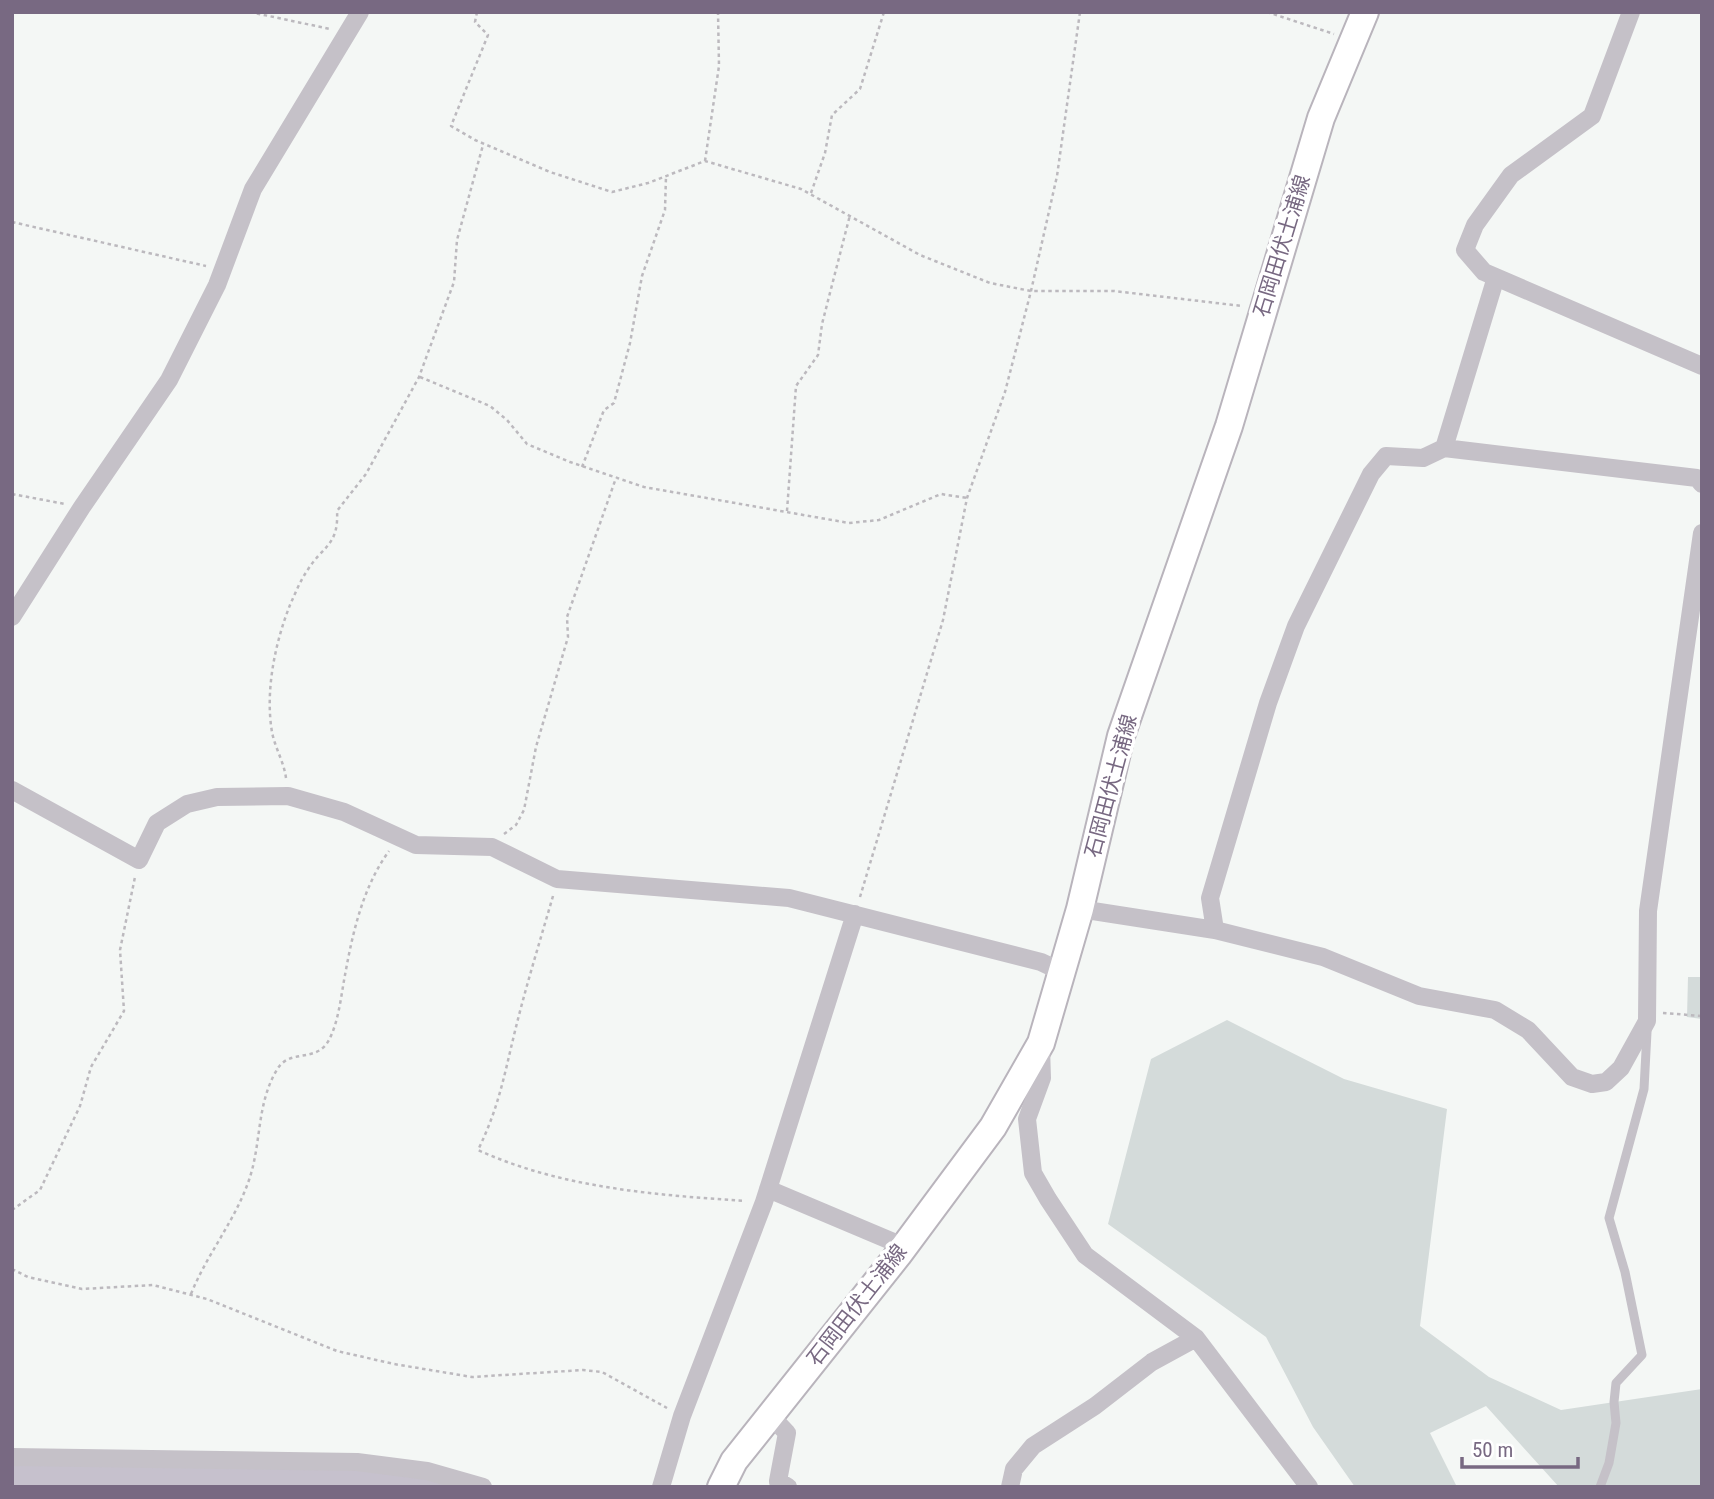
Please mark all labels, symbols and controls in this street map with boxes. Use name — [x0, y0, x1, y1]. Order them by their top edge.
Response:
street label: 石岡田伏土浦線 — [1249, 172, 1315, 320]
street label: 石岡田伏土浦線 — [1080, 712, 1142, 860]
street label: 石岡田伏土浦線 — [802, 1240, 912, 1370]
scale bar — [1462, 1426, 1578, 1470]
text: 50 m — [1472, 1438, 1513, 1462]

